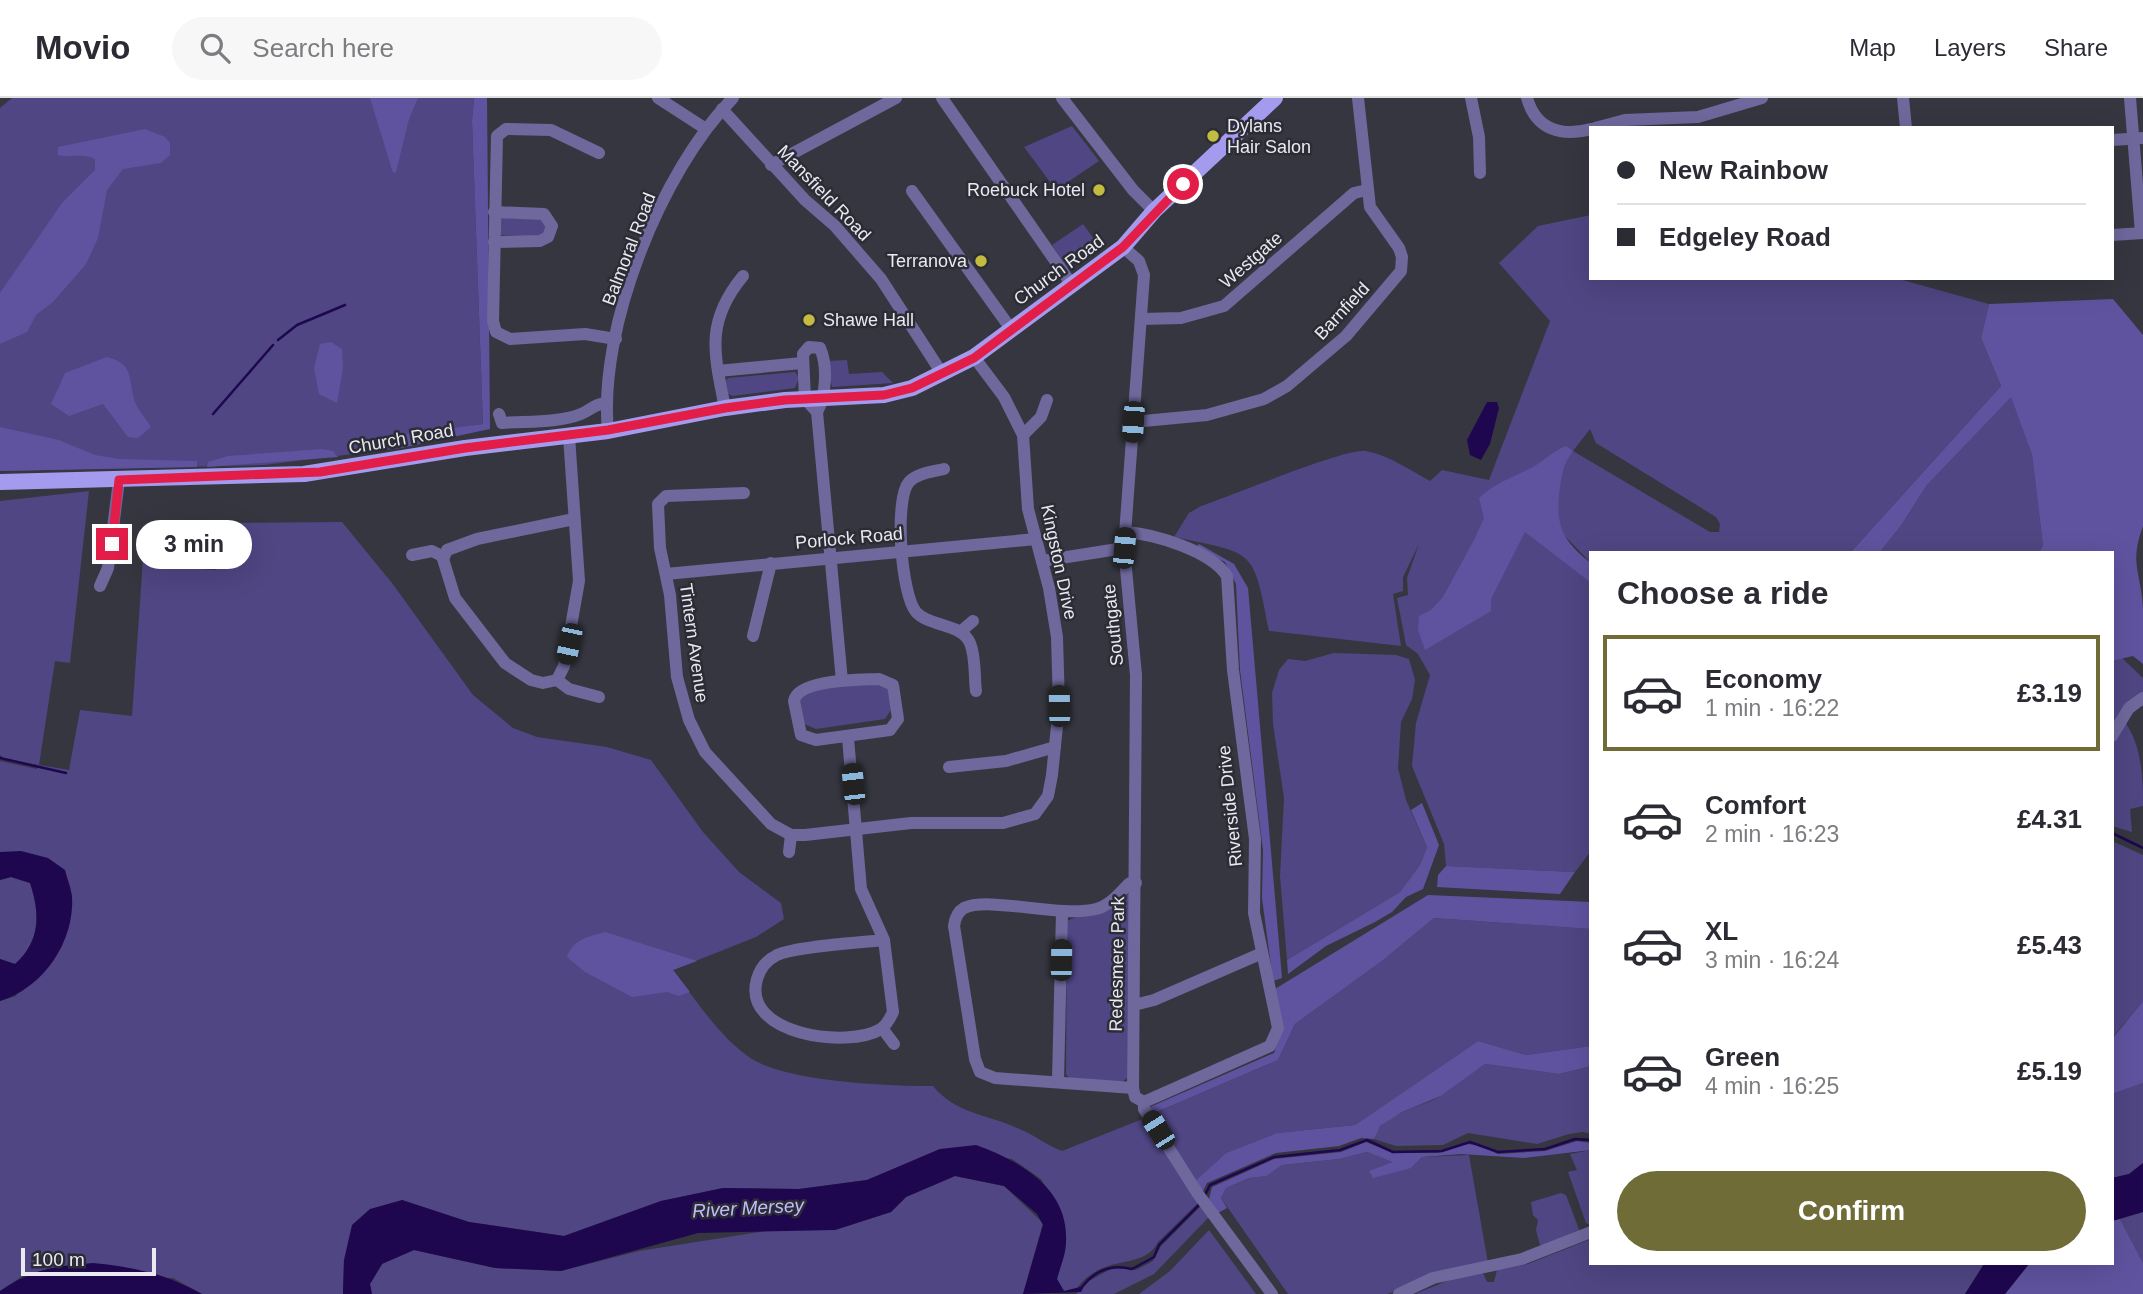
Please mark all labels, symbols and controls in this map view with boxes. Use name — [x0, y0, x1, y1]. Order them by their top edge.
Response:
search box — [172, 17, 662, 80]
text: Movio — [35, 29, 130, 66]
icon: search — [196, 29, 234, 67]
text: Search here — [252, 33, 394, 63]
text: Map — [1849, 34, 1896, 61]
text: Layers — [1934, 34, 2006, 61]
text: Share — [2044, 34, 2108, 61]
place label: Dylans Hair Salon — [1227, 116, 1311, 157]
marker: Dylans Hair Salon — [1205, 128, 1221, 144]
street label: Mansfield Road — [773, 141, 875, 245]
text: New Rainbow — [1659, 155, 1828, 185]
route start — [1167, 168, 1199, 200]
place label: Roebuck Hotel — [967, 180, 1085, 200]
marker: Roebuck Hotel — [1091, 182, 1107, 198]
street label: Balmoral Road — [598, 190, 660, 308]
text: Edgeley Road — [1659, 222, 1831, 252]
street label: Westgate — [1216, 228, 1286, 292]
street label: Church Road — [1010, 231, 1108, 309]
place label: Terranova — [887, 251, 968, 271]
marker: Terranova — [973, 253, 989, 269]
street label: Barnfield — [1310, 278, 1374, 344]
place label: Shawe Hall — [823, 310, 914, 330]
marker: Shawe Hall — [801, 312, 817, 328]
car — [1122, 400, 1145, 444]
street label: Church Road — [347, 420, 455, 458]
street label: Kingston Drive — [1037, 503, 1081, 621]
callout: 3 min — [136, 520, 252, 569]
street label: Porlock Road — [794, 523, 904, 553]
car — [1112, 526, 1137, 570]
route end — [96, 528, 128, 560]
text: 3 min — [164, 531, 224, 557]
text: Choose a ride — [1617, 575, 1829, 611]
street label: Tintern Avenue — [676, 582, 712, 704]
street label: Southgate — [1099, 583, 1127, 667]
car — [555, 621, 584, 667]
icon: car — [1621, 662, 1684, 725]
text: Economy — [1705, 664, 1822, 694]
text: £3.19 — [2017, 678, 2082, 708]
car — [1049, 685, 1070, 727]
text: 1 min · 16:22 — [1705, 695, 1839, 721]
street label: Riverside Drive — [1214, 744, 1246, 868]
car — [841, 762, 866, 806]
icon: car — [1621, 788, 1684, 851]
text: Comfort — [1705, 790, 1806, 820]
text: £4.31 — [2017, 804, 2082, 834]
text: 2 min · 16:23 — [1705, 821, 1839, 847]
street label: Redesmere Park — [1106, 895, 1128, 1032]
icon: car — [1621, 914, 1684, 977]
text: XL — [1705, 916, 1738, 946]
text: £5.43 — [2017, 930, 2082, 960]
car — [1051, 939, 1072, 981]
text: 3 min · 16:24 — [1705, 947, 1839, 973]
icon: car — [1621, 1040, 1684, 1103]
text: Green — [1705, 1042, 1780, 1072]
text: £5.19 — [2017, 1056, 2082, 1086]
text: 4 min · 16:25 — [1705, 1073, 1839, 1099]
car — [1138, 1107, 1179, 1153]
button: Confirm — [1617, 1171, 2086, 1251]
water label: River Mersey — [692, 1195, 806, 1221]
scale bar — [21, 1245, 156, 1277]
text: 100 m — [32, 1249, 85, 1270]

